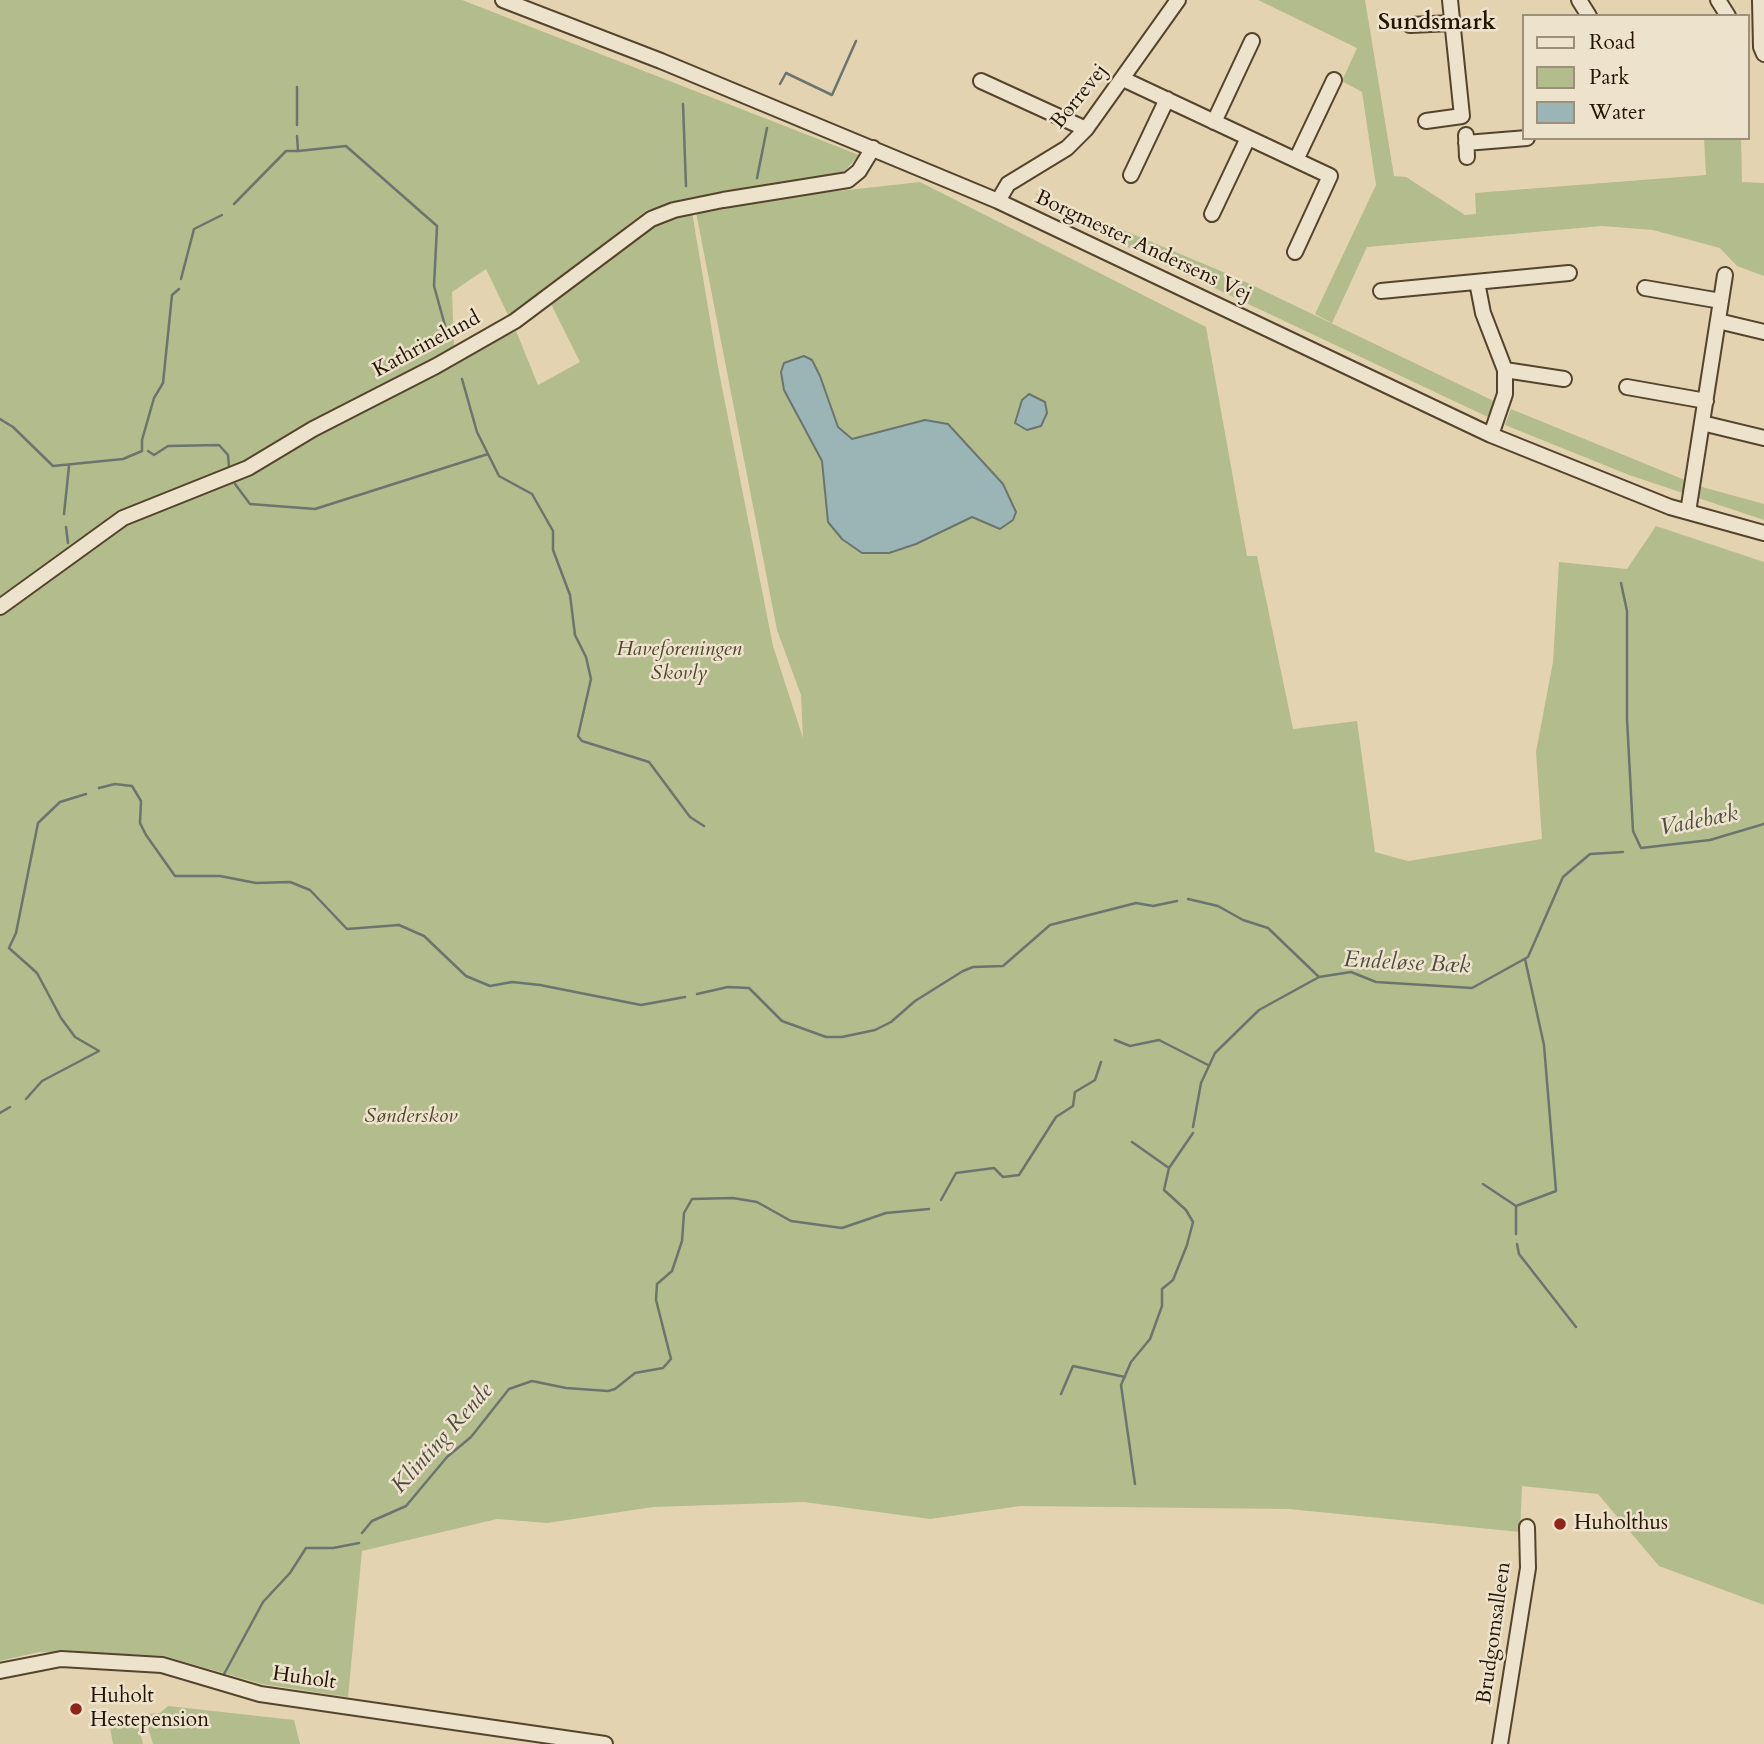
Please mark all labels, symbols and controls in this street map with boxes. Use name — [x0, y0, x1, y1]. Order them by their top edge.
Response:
district label: Sundsmark — [1378, 10, 1496, 38]
legend — [1522, 14, 1750, 140]
text: Road — [1589, 28, 1635, 57]
street label: Borrevej — [1046, 59, 1114, 135]
text: Park — [1589, 63, 1629, 92]
text: Water — [1589, 98, 1645, 127]
street label: Borgmester Andersens Vej — [1031, 186, 1255, 308]
street label: Kathrinelund — [369, 306, 485, 384]
park label: Haveforeningen Skovly — [616, 637, 742, 687]
water label: Vadebæk — [1657, 801, 1741, 843]
water label: Endeløse Bæk — [1343, 947, 1471, 981]
park label: Sønderskov — [364, 1104, 458, 1130]
water label: Klinting Rende — [386, 1378, 500, 1500]
place label: Huholthus — [1574, 1511, 1668, 1537]
marker: Huholthus — [1552, 1516, 1568, 1532]
street label: Brudgomsalleen — [1473, 1560, 1517, 1706]
street label: Huholt — [271, 1662, 337, 1696]
place label: Huholt Hestepension — [90, 1684, 209, 1734]
marker: Huholt Hestepension — [68, 1701, 84, 1717]

